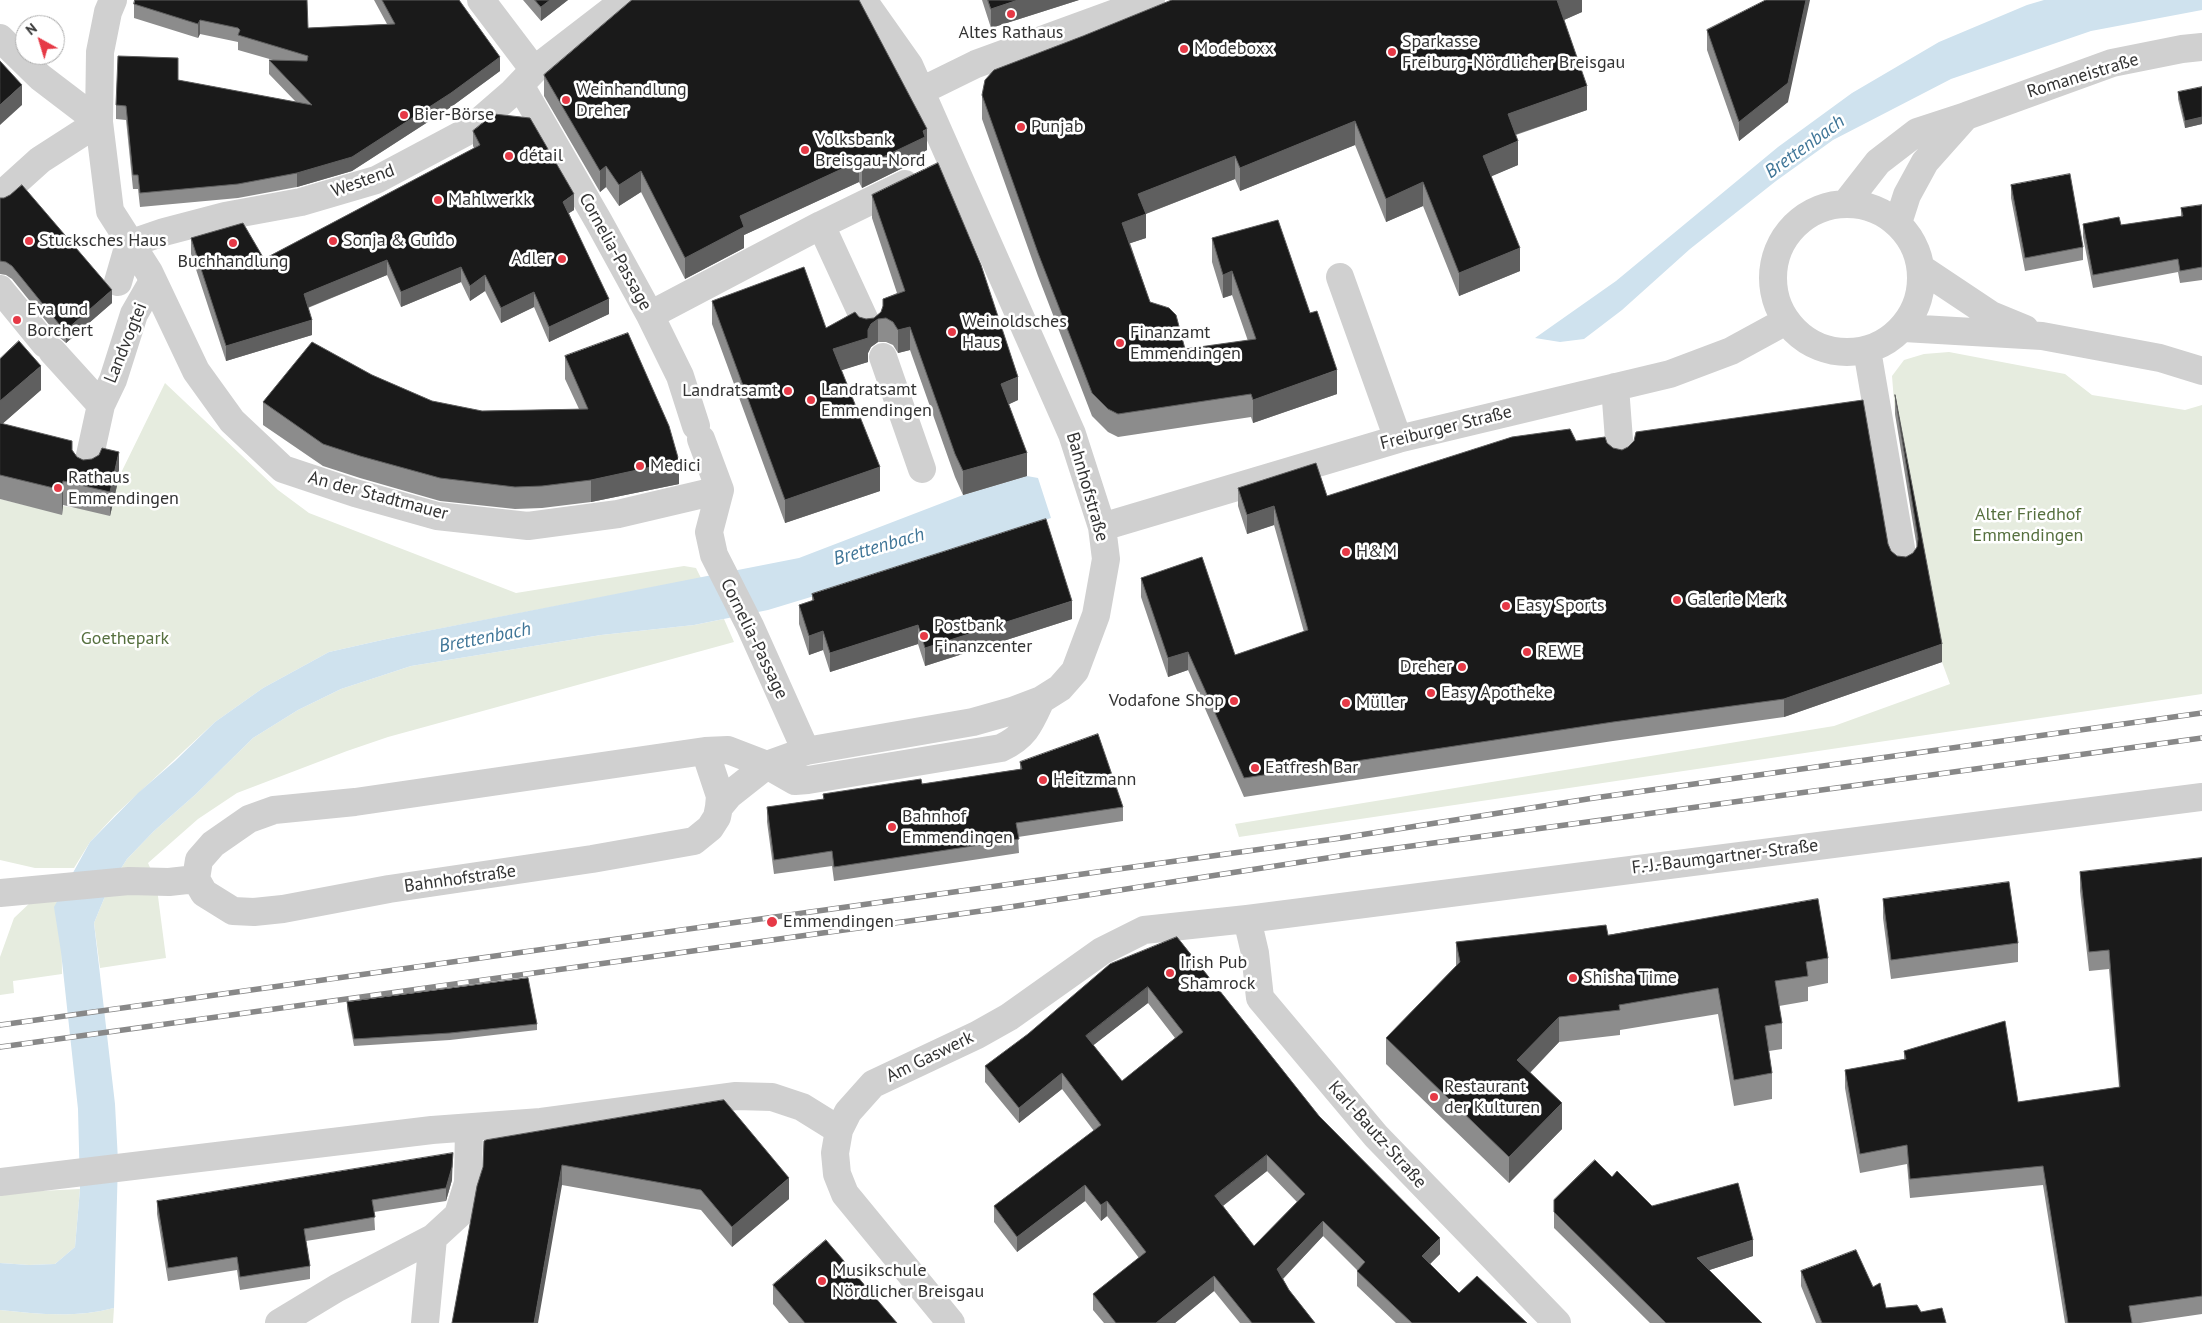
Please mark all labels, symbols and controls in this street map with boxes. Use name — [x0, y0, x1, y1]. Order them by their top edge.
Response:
marker: Altes Rathaus — [1005, 8, 1017, 20]
north arrow — [15, 15, 65, 65]
text: N — [22, 19, 40, 39]
place label: Altes Rathaus — [959, 22, 1063, 44]
place label: Sparkasse Freiburg-Nördlicher Breisgau — [1402, 31, 1625, 74]
place label: Modeboxx — [1194, 38, 1274, 60]
marker: Modeboxx — [1178, 43, 1190, 55]
marker: Sparkasse Freiburg-Nördlicher Breisgau — [1386, 46, 1398, 58]
street label: Romaneistraße — [2025, 49, 2141, 103]
place label: Weinhandlung Dreher — [576, 79, 687, 122]
marker: Weinhandlung Dreher — [560, 94, 572, 106]
place label: Bier-Börse — [414, 104, 494, 126]
marker: Bier-Börse — [398, 109, 410, 121]
water label: Brettenbach — [1761, 110, 1849, 184]
place label: Punjab — [1031, 116, 1083, 138]
marker: Punjab — [1015, 121, 1027, 133]
place label: Volksbank Breisgau-Nord — [815, 129, 926, 172]
marker: Volksbank Breisgau-Nord — [799, 144, 811, 156]
place label: détail — [519, 145, 563, 167]
marker: détail — [503, 150, 515, 162]
street label: Westend — [329, 160, 397, 202]
place label: Mahlwerkk — [448, 189, 532, 211]
street label: Cornelia-Passage — [574, 189, 656, 315]
marker: Mahlwerkk — [432, 194, 444, 206]
place label: Stucksches Haus — [39, 230, 166, 252]
place label: Sonja & Guido — [343, 230, 455, 252]
marker: Stucksches Haus — [23, 235, 35, 247]
marker: Sonja & Guido — [327, 235, 339, 247]
marker: Buchhandlung — [227, 237, 239, 249]
place label: Adler — [511, 248, 552, 270]
place label: Buchhandlung — [178, 251, 288, 273]
marker: Adler — [556, 253, 568, 265]
place label: Eva und Borchert — [27, 299, 93, 342]
street label: Landvogtei — [100, 300, 152, 386]
place label: Weinoldsches Haus — [962, 311, 1067, 354]
marker: Eva und Borchert — [11, 314, 23, 326]
place label: Finanzamt Emmendingen — [1130, 322, 1241, 364]
marker: Weinoldsches Haus — [946, 326, 958, 338]
marker: Finanzamt Emmendingen — [1114, 337, 1126, 349]
place label: Landratsamt Emmendingen — [821, 379, 932, 422]
place label: Landratsamt — [682, 380, 778, 402]
marker: Landratsamt — [782, 385, 794, 397]
marker: Landratsamt Emmendingen — [805, 394, 817, 406]
street label: Freiburger Straße — [1378, 401, 1514, 455]
street label: Bahnhofstraße — [1061, 430, 1113, 544]
place label: Medici — [650, 455, 701, 477]
marker: Medici — [634, 460, 646, 472]
place label: Rathaus Emmendingen — [68, 467, 179, 509]
street label: An der Stadtmauer — [306, 467, 450, 525]
marker: Rathaus Emmendingen — [52, 482, 64, 494]
park label: Alter Friedhof Emmendingen — [1973, 504, 2083, 546]
water label: Brettenbach — [831, 523, 927, 571]
place label: H&M — [1356, 541, 1397, 563]
marker: H&M — [1340, 546, 1352, 558]
street label: Cornelia-Passage — [716, 575, 792, 703]
place label: Galerie Merk — [1687, 589, 1784, 611]
marker: Galerie Merk — [1671, 594, 1683, 606]
place label: Easy Sports — [1516, 595, 1605, 617]
marker: Easy Sports — [1500, 600, 1512, 612]
place label: Postbank Finanzcenter — [934, 615, 1032, 658]
water label: Brettenbach — [437, 618, 533, 658]
park label: Goethepark — [81, 628, 169, 650]
marker: Postbank Finanzcenter — [918, 630, 930, 642]
place label: REWE — [1537, 641, 1582, 663]
marker: REWE — [1521, 646, 1533, 658]
place label: Dreher — [1400, 656, 1452, 678]
marker: Dreher — [1456, 661, 1468, 673]
place label: Easy Apotheke — [1441, 682, 1553, 704]
marker: Easy Apotheke — [1425, 687, 1437, 699]
place label: Vodafone Shop — [1109, 690, 1224, 712]
place label: Müller — [1356, 692, 1406, 714]
marker: Vodafone Shop — [1228, 695, 1240, 707]
marker: Müller — [1340, 697, 1352, 709]
place label: Eatfresh Bar — [1265, 757, 1358, 779]
marker: Eatfresh Bar — [1249, 762, 1261, 774]
place label: Heitzmann — [1053, 769, 1136, 791]
marker: Heitzmann — [1037, 774, 1049, 786]
place label: Bahnhof Emmendingen — [902, 806, 1013, 849]
marker: Bahnhof Emmendingen — [886, 821, 898, 833]
street label: F.-J.-Baumgartner-Straße — [1630, 835, 1820, 879]
street label: Bahnhofstraße — [403, 860, 517, 898]
place label: Emmendingen — [783, 911, 894, 933]
marker: Emmendingen — [765, 915, 779, 929]
place label: Irish Pub Shamrock — [1180, 952, 1255, 994]
marker: Irish Pub Shamrock — [1164, 967, 1176, 979]
place label: Shisha Time — [1583, 967, 1677, 989]
marker: Shisha Time — [1567, 972, 1579, 984]
street label: Am Gaswerk — [883, 1027, 977, 1087]
place label: Restaurant der Kulturen — [1444, 1076, 1540, 1118]
street label: Karl-Bautz-Straße — [1323, 1077, 1431, 1193]
marker: Restaurant der Kulturen — [1428, 1091, 1440, 1103]
place label: Musikschule Nördlicher Breisgau — [832, 1260, 984, 1302]
marker: Musikschule Nördlicher Breisgau — [816, 1275, 828, 1287]

